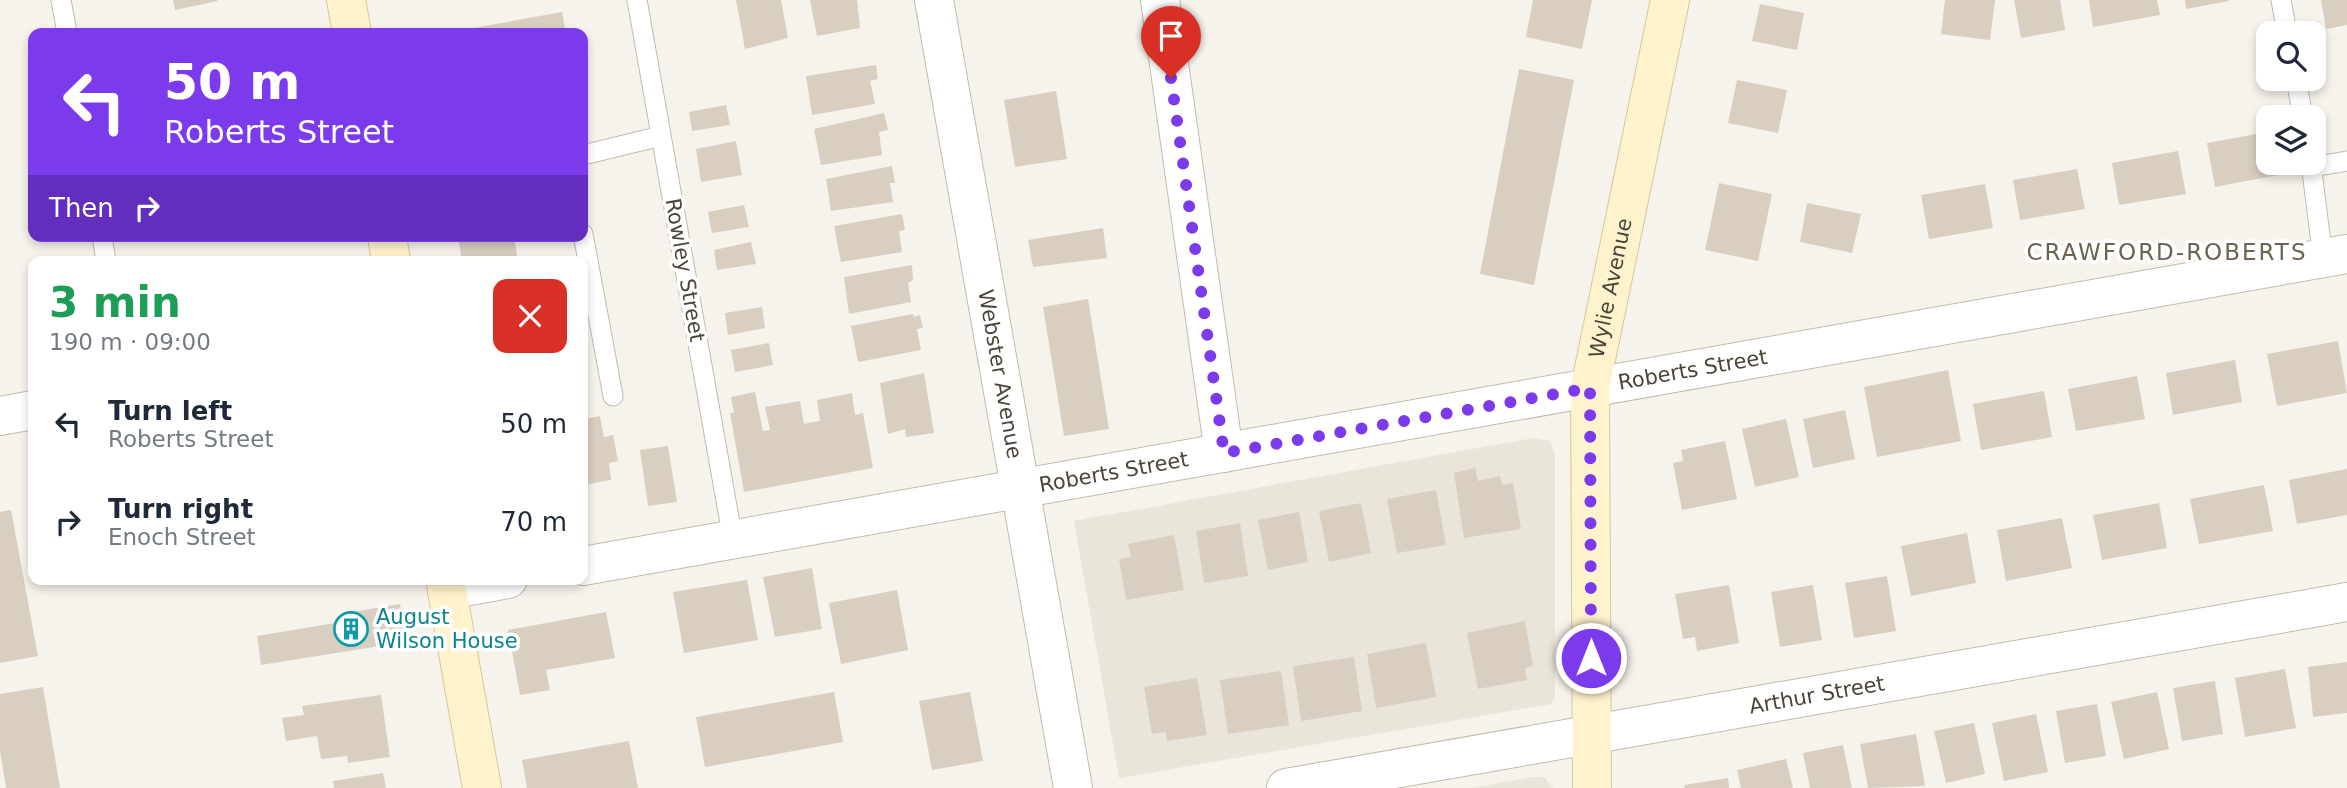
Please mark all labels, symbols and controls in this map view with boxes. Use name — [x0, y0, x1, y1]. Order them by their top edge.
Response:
pin — [1141, 6, 1201, 78]
icon: arrive — [1152, 17, 1190, 55]
map controls — [2256, 21, 2326, 175]
button: search — [2256, 21, 2326, 91]
text: 50 m — [164, 54, 300, 111]
icon: left — [49, 56, 140, 147]
button: layers — [2256, 105, 2326, 175]
text: Roberts Street — [164, 113, 394, 151]
icon: right — [128, 189, 166, 227]
text: Then — [49, 193, 114, 223]
street label: Rowley Street — [661, 196, 709, 344]
street label: Wylie Avenue — [1584, 216, 1637, 360]
district label: CRAWFORD-ROBERTS — [2026, 239, 2308, 265]
text: 3 min — [49, 278, 181, 327]
button: close — [493, 279, 567, 353]
street label: Webster Avenue — [973, 288, 1027, 461]
text: 190 m · 09:00 — [49, 329, 211, 355]
street label: Roberts Street — [1616, 345, 1769, 395]
text: Turn left — [108, 396, 232, 426]
icon: left — [49, 405, 87, 443]
text: 50 m — [500, 409, 567, 439]
text: Roberts Street — [108, 426, 273, 452]
street label: Roberts Street — [1037, 447, 1190, 497]
text: Turn right — [108, 494, 253, 524]
icon: right — [49, 503, 87, 541]
text: 70 m — [500, 507, 567, 537]
text: Enoch Street — [108, 524, 256, 550]
place label: August Wilson House — [376, 605, 518, 653]
building icon: August Wilson House — [332, 610, 370, 648]
position arrow — [1554, 621, 1628, 695]
street label: Arthur Street — [1747, 671, 1886, 719]

